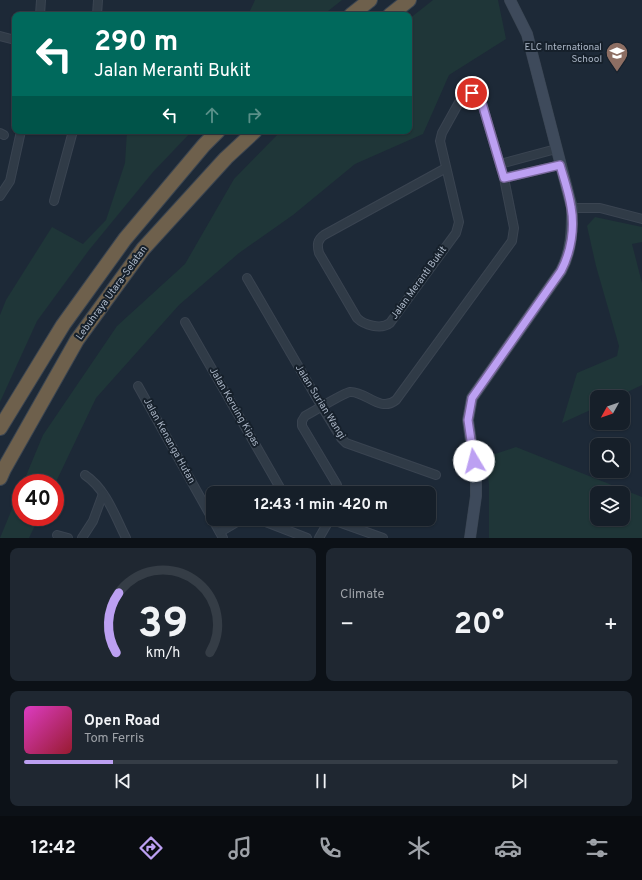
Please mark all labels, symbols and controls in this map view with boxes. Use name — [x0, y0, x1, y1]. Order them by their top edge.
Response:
text: 290 m — [94, 25, 178, 61]
icon: left — [28, 28, 80, 80]
school or university icon: ELC International School — [604, 40, 630, 73]
place label: ELC International School — [525, 41, 602, 66]
text: Jalan Meranti Bukit — [94, 60, 251, 83]
pin — [455, 76, 489, 110]
icon: arrive — [461, 82, 483, 104]
icon: left — [159, 104, 181, 126]
icon: ahead — [201, 104, 223, 126]
icon: right — [243, 104, 265, 126]
street label: Lebuhraya Utara–Selatan — [73, 243, 151, 343]
street label: Jalan Meranti Bukit — [388, 244, 450, 322]
street label: Jalan Surian Wangi — [292, 362, 348, 442]
street label: Jalan Keruing Kipas — [206, 365, 262, 449]
north arrow — [590, 390, 630, 430]
map controls — [590, 390, 630, 526]
street label: Jalan Kenanga Hutan — [140, 396, 198, 486]
button: search — [590, 438, 630, 478]
position arrow — [453, 440, 495, 482]
speed limit sign: 40 — [12, 474, 64, 526]
button: layers — [590, 486, 630, 526]
text: 12:43 · 1 min · 420 m — [254, 496, 388, 515]
text: Climate — [340, 587, 385, 603]
text: 39 — [138, 598, 188, 651]
text: 20° — [454, 607, 504, 644]
text: − — [340, 612, 354, 639]
text: + — [604, 612, 618, 639]
text: km/h — [146, 643, 180, 661]
text: Open Road — [84, 712, 160, 731]
text: Tom Ferris — [84, 731, 144, 747]
icon: previous — [112, 770, 134, 792]
icon: pause — [310, 770, 332, 792]
icon: next — [508, 770, 530, 792]
icon: directions — [137, 834, 165, 862]
icon: music — [226, 834, 254, 862]
icon: phone — [316, 834, 344, 862]
icon: climate — [405, 834, 433, 862]
icon: car — [494, 834, 522, 862]
icon: filters — [583, 834, 611, 862]
text: 12:42 — [31, 837, 76, 860]

